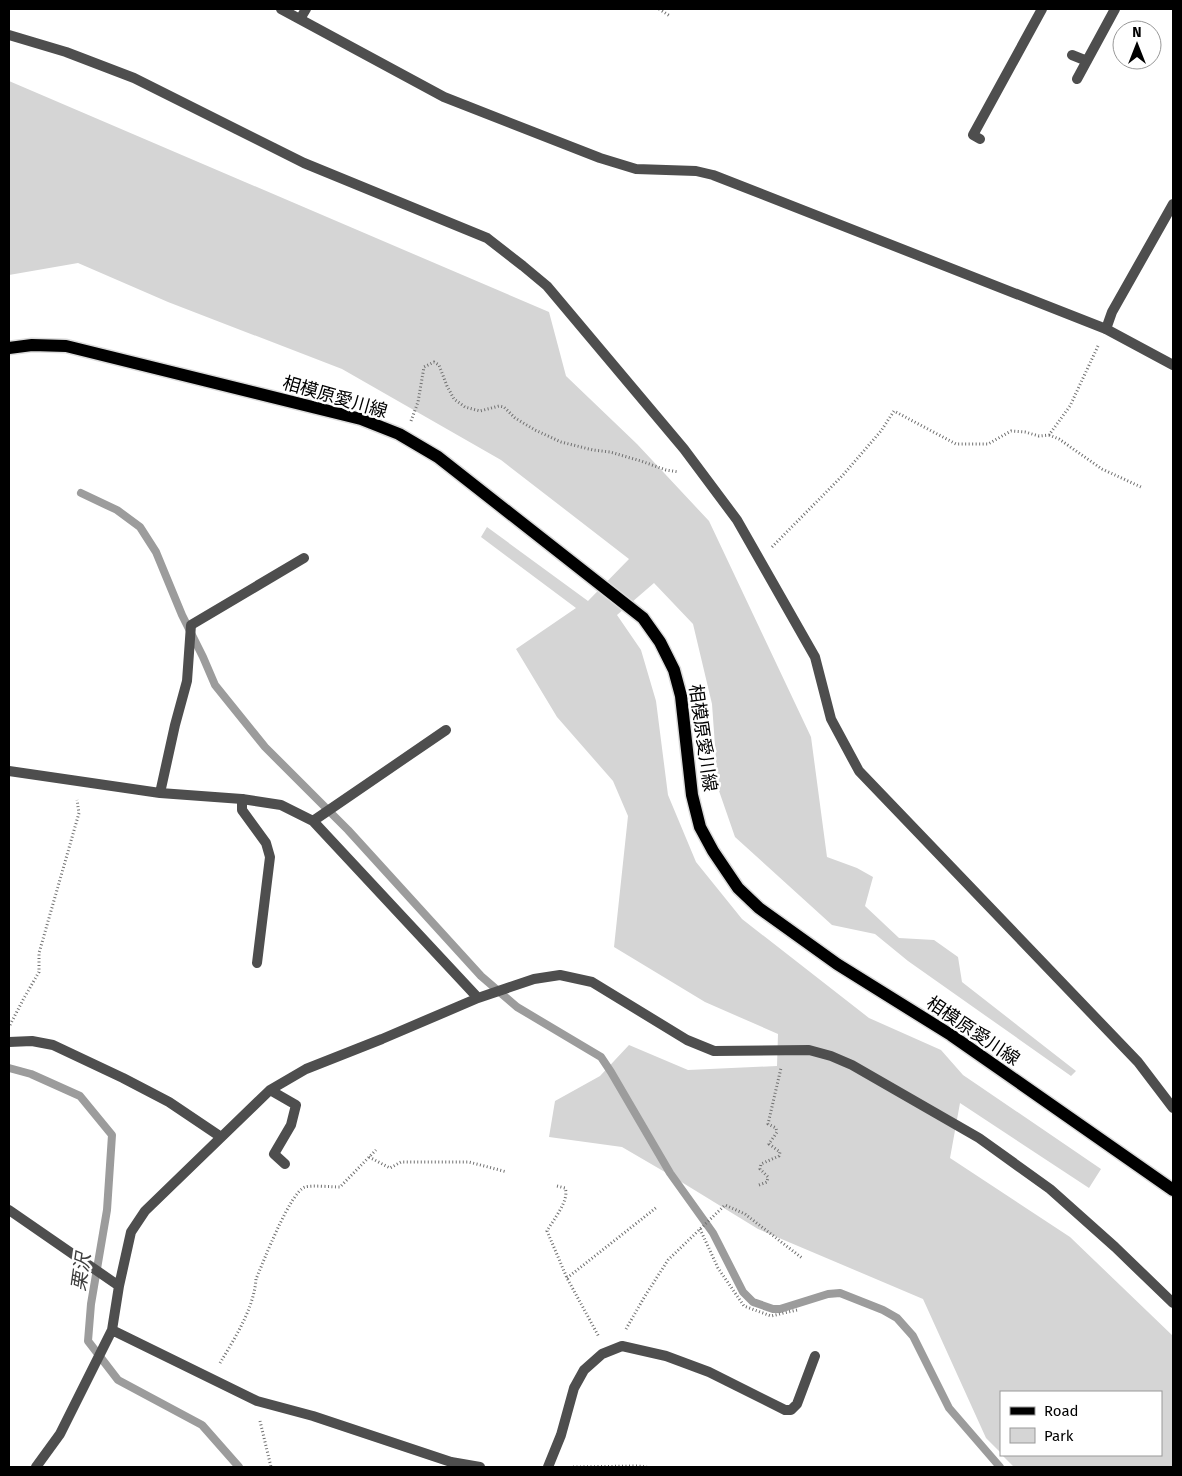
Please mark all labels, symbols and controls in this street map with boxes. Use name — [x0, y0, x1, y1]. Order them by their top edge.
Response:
north arrow — [1112, 20, 1162, 70]
text: N — [1132, 24, 1142, 41]
street label: 相模原愛川線 — [280, 372, 390, 422]
street label: 相模原愛川線 — [685, 683, 721, 793]
street label: 相模原愛川線 — [922, 992, 1024, 1070]
water label: 栗沢 — [67, 1249, 95, 1292]
legend — [1000, 1391, 1162, 1456]
text: Road — [1044, 1402, 1079, 1420]
text: Park — [1044, 1427, 1074, 1445]

